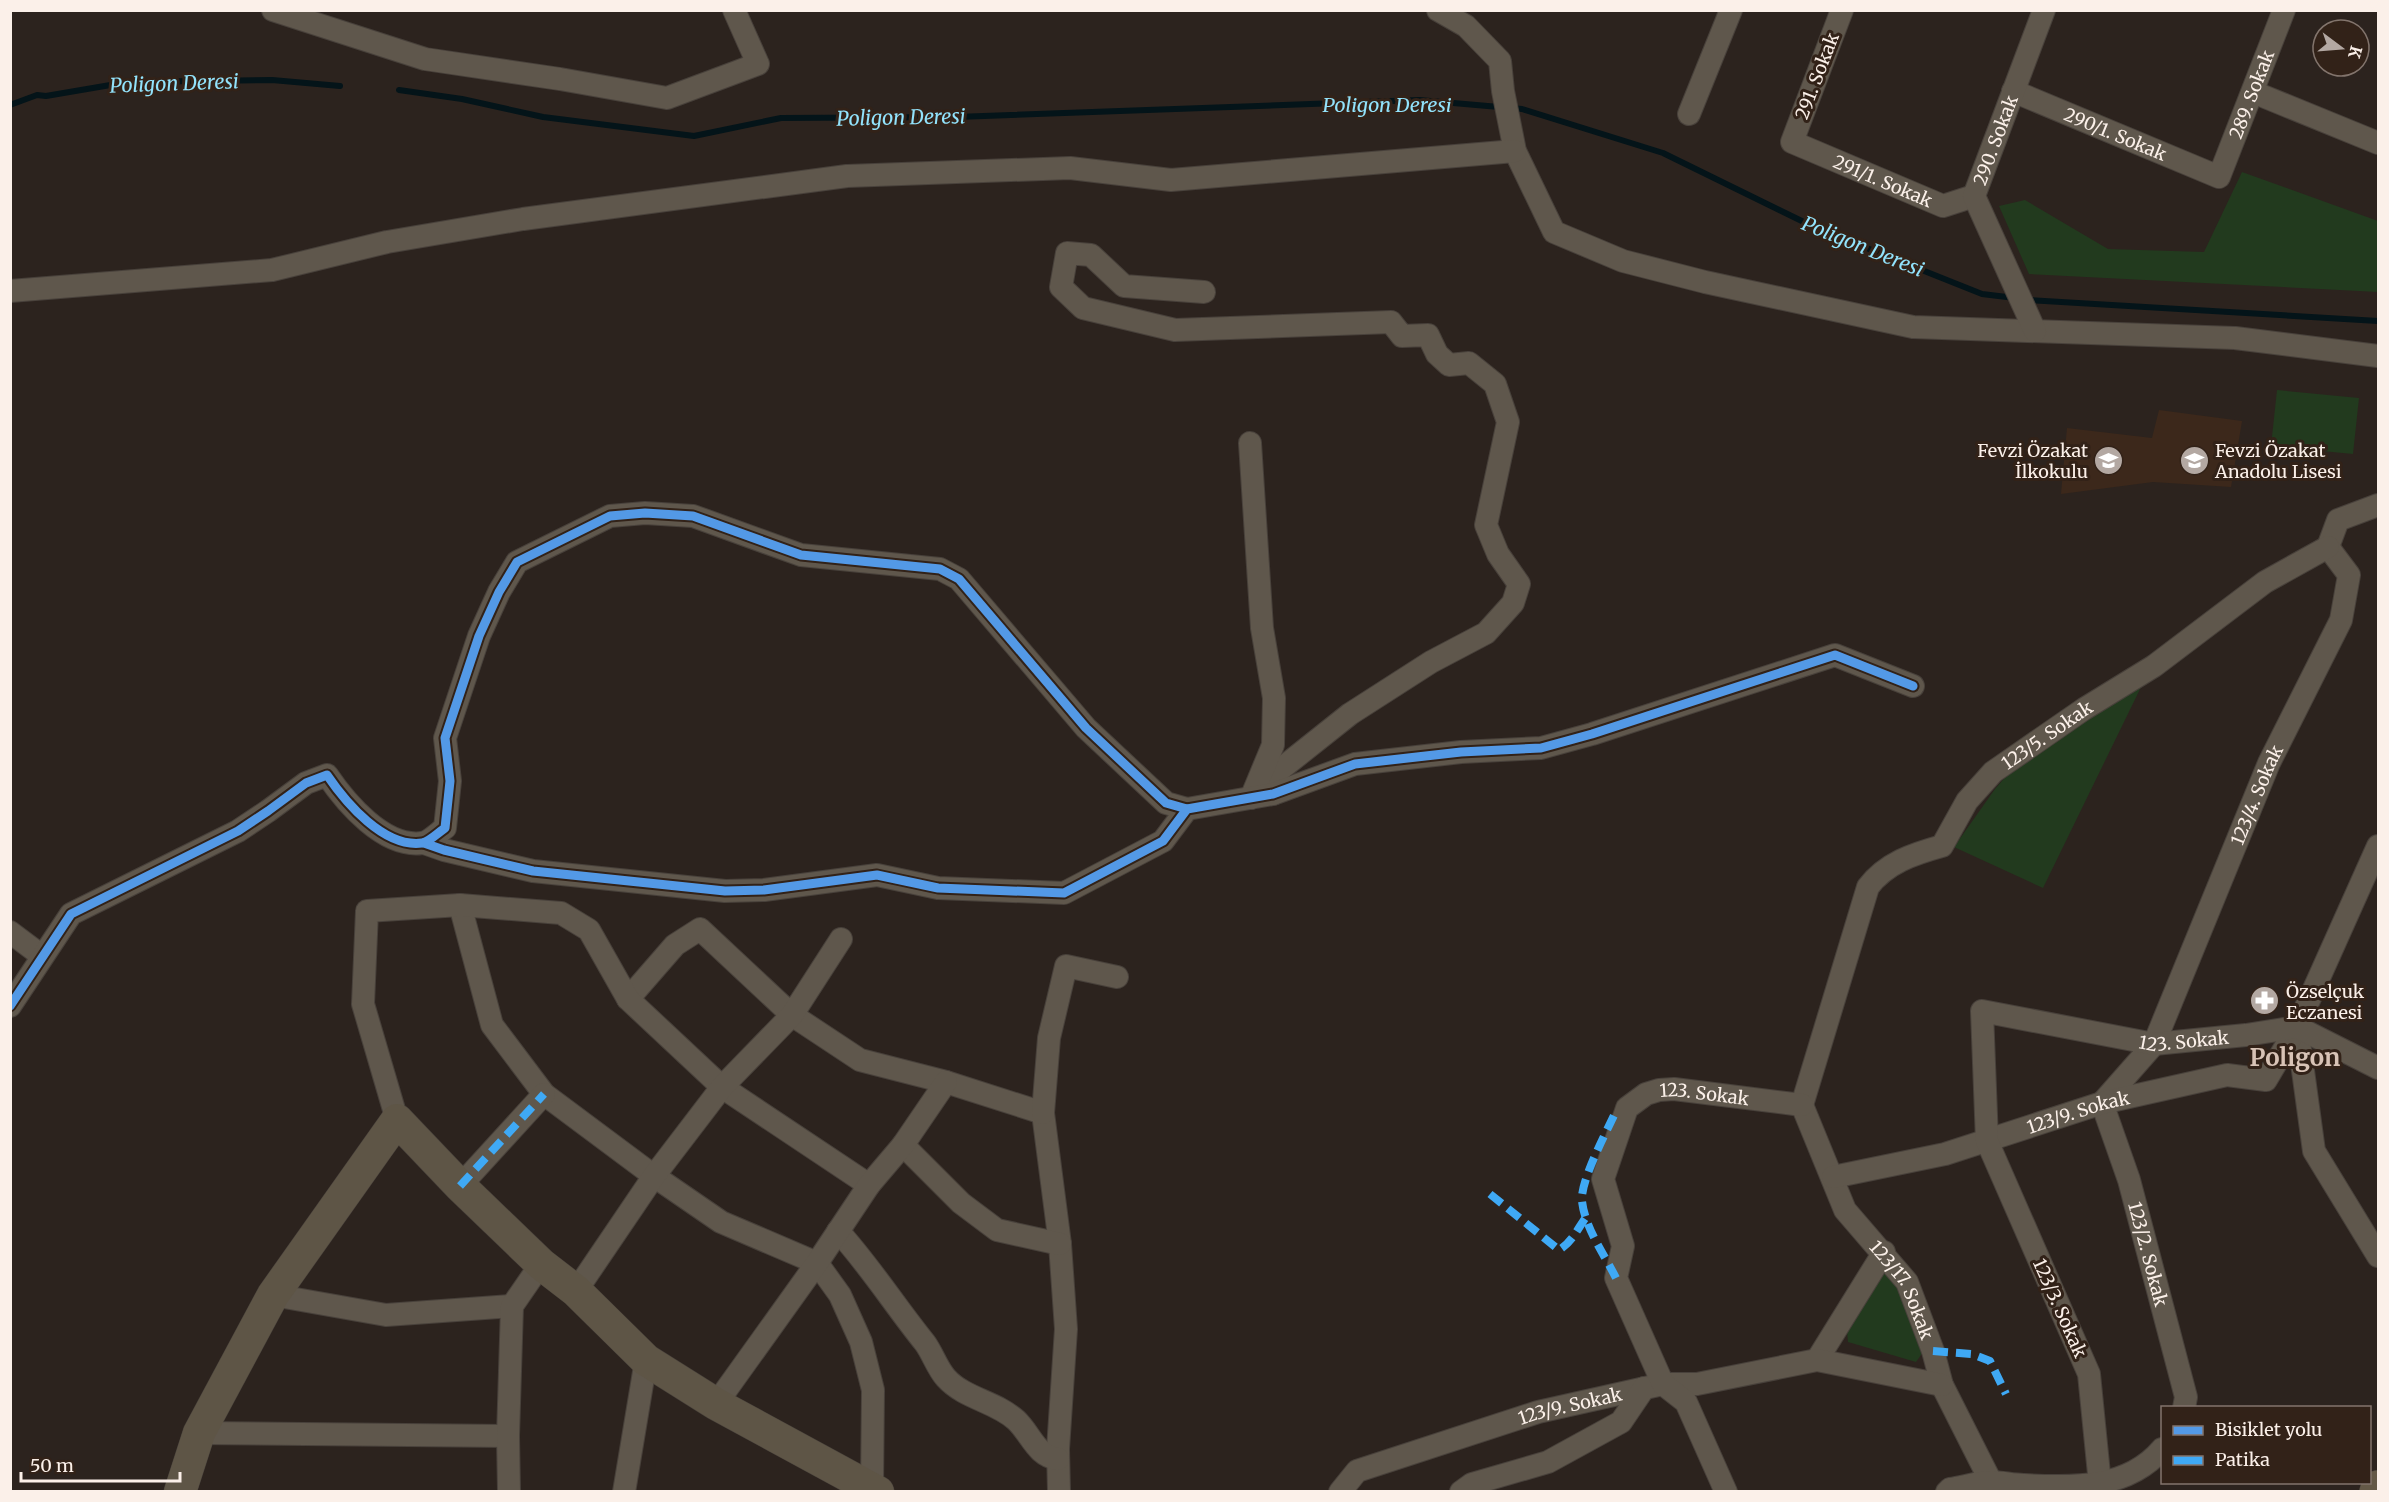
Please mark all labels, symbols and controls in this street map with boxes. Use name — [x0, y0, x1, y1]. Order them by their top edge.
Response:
north arrow — [2311, 18, 2371, 78]
street label: 291. Sokak — [1790, 29, 1844, 123]
text: K — [2344, 44, 2367, 61]
street label: 289. Sokak — [2224, 46, 2279, 142]
water label: Poligon Deresi — [109, 68, 239, 98]
street label: 290. Sokak — [1968, 91, 2023, 188]
water label: Poligon Deresi — [1322, 92, 1452, 117]
street label: 290/1. Sokak — [2061, 102, 2171, 166]
water label: Poligon Deresi — [836, 103, 966, 131]
street label: 291/1. Sokak — [1830, 149, 1937, 212]
water label: Poligon Deresi — [1798, 210, 1928, 282]
place label: Fevzi Özakat İlkokulu — [1977, 439, 2088, 483]
place label: Fevzi Özakat Anadolu Lisesi — [2214, 439, 2342, 483]
school or university icon: Fevzi Özakat İlkokulu — [2093, 444, 2125, 476]
school or university icon: Fevzi Özakat Anadolu Lisesi — [2178, 444, 2210, 476]
street label: 123/5. Sokak — [1997, 695, 2097, 774]
street label: 123/4. Sokak — [2225, 740, 2288, 848]
place label: Özselçuk Eczanesi — [2286, 980, 2365, 1024]
pharmacy icon: Özselçuk Eczanesi — [2249, 985, 2281, 1017]
street label: 123. Sokak — [2137, 1025, 2230, 1056]
district label: Poligon — [2250, 1042, 2340, 1073]
street label: 123. Sokak — [1659, 1077, 1751, 1110]
street label: 123/9. Sokak — [2024, 1086, 2132, 1138]
street label: 123/2. Sokak — [2124, 1199, 2173, 1309]
street label: 123/17. Sokak — [1865, 1236, 1939, 1343]
street label: 123/3. Sokak — [2028, 1255, 2092, 1362]
street label: 123/9. Sokak — [1515, 1382, 1625, 1429]
legend — [2161, 1406, 2371, 1484]
text: Bisiklet yolu — [2215, 1418, 2322, 1441]
scale bar — [21, 1445, 180, 1483]
text: Patika — [2215, 1448, 2270, 1471]
text: 50 m — [30, 1454, 74, 1477]

